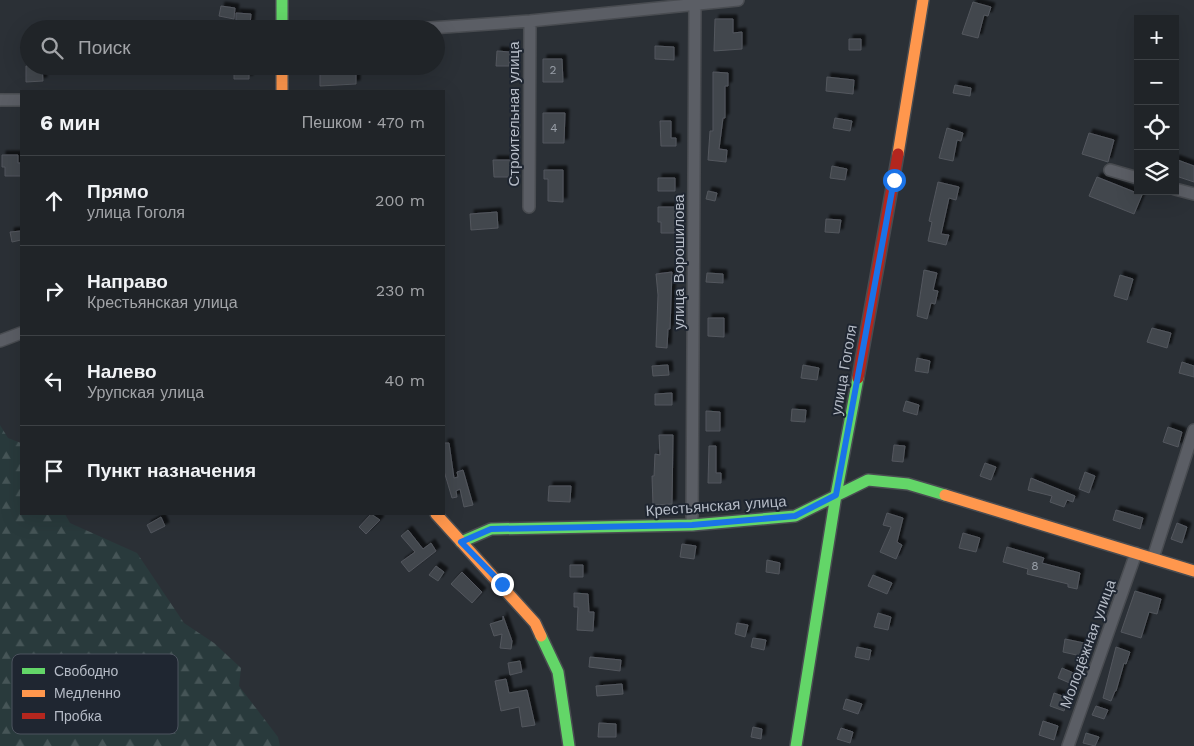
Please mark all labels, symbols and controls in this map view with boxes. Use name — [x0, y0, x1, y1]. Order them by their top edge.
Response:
map controls — [1134, 15, 1179, 195]
button: + — [1134, 15, 1179, 60]
search box — [20, 20, 445, 75]
icon: search — [38, 34, 66, 62]
text: Поиск — [78, 36, 131, 59]
street label: Строительная улица — [505, 41, 523, 186]
button: − — [1134, 60, 1179, 105]
house number: 2 — [550, 63, 557, 77]
button: locate — [1134, 105, 1179, 150]
text: 6 мин — [40, 110, 100, 135]
text: Пешком · 470 m — [302, 113, 425, 132]
house number: 4 — [550, 121, 558, 135]
button: layers — [1134, 150, 1179, 195]
route start — [883, 169, 906, 192]
text: Прямо — [87, 180, 149, 203]
icon: ahead — [40, 187, 68, 215]
text: 200 m — [375, 191, 425, 210]
street label: улица Ворошилова — [670, 194, 688, 330]
text: улица Гоголя — [87, 203, 185, 222]
text: Направо — [87, 270, 168, 293]
icon: right — [40, 277, 68, 305]
text: 230 m — [376, 281, 425, 300]
text: Крестьянская улица — [87, 293, 238, 312]
street label: улица Гоголя — [827, 323, 861, 417]
text: Налево — [87, 360, 157, 383]
icon: left — [40, 367, 68, 395]
text: 40 m — [385, 371, 425, 390]
text: Урупская улица — [87, 383, 204, 402]
icon: arrive — [40, 457, 68, 485]
text: Пункт назначения — [87, 459, 256, 482]
street label: Крестьянская улица — [645, 492, 788, 520]
house number: 8 — [1031, 559, 1039, 573]
route end — [491, 573, 514, 596]
street label: Молодёжная улица — [1056, 576, 1120, 711]
legend — [12, 654, 178, 734]
text: Свободно — [54, 663, 119, 679]
text: Медленно — [54, 685, 121, 701]
text: Пробка — [54, 708, 102, 724]

